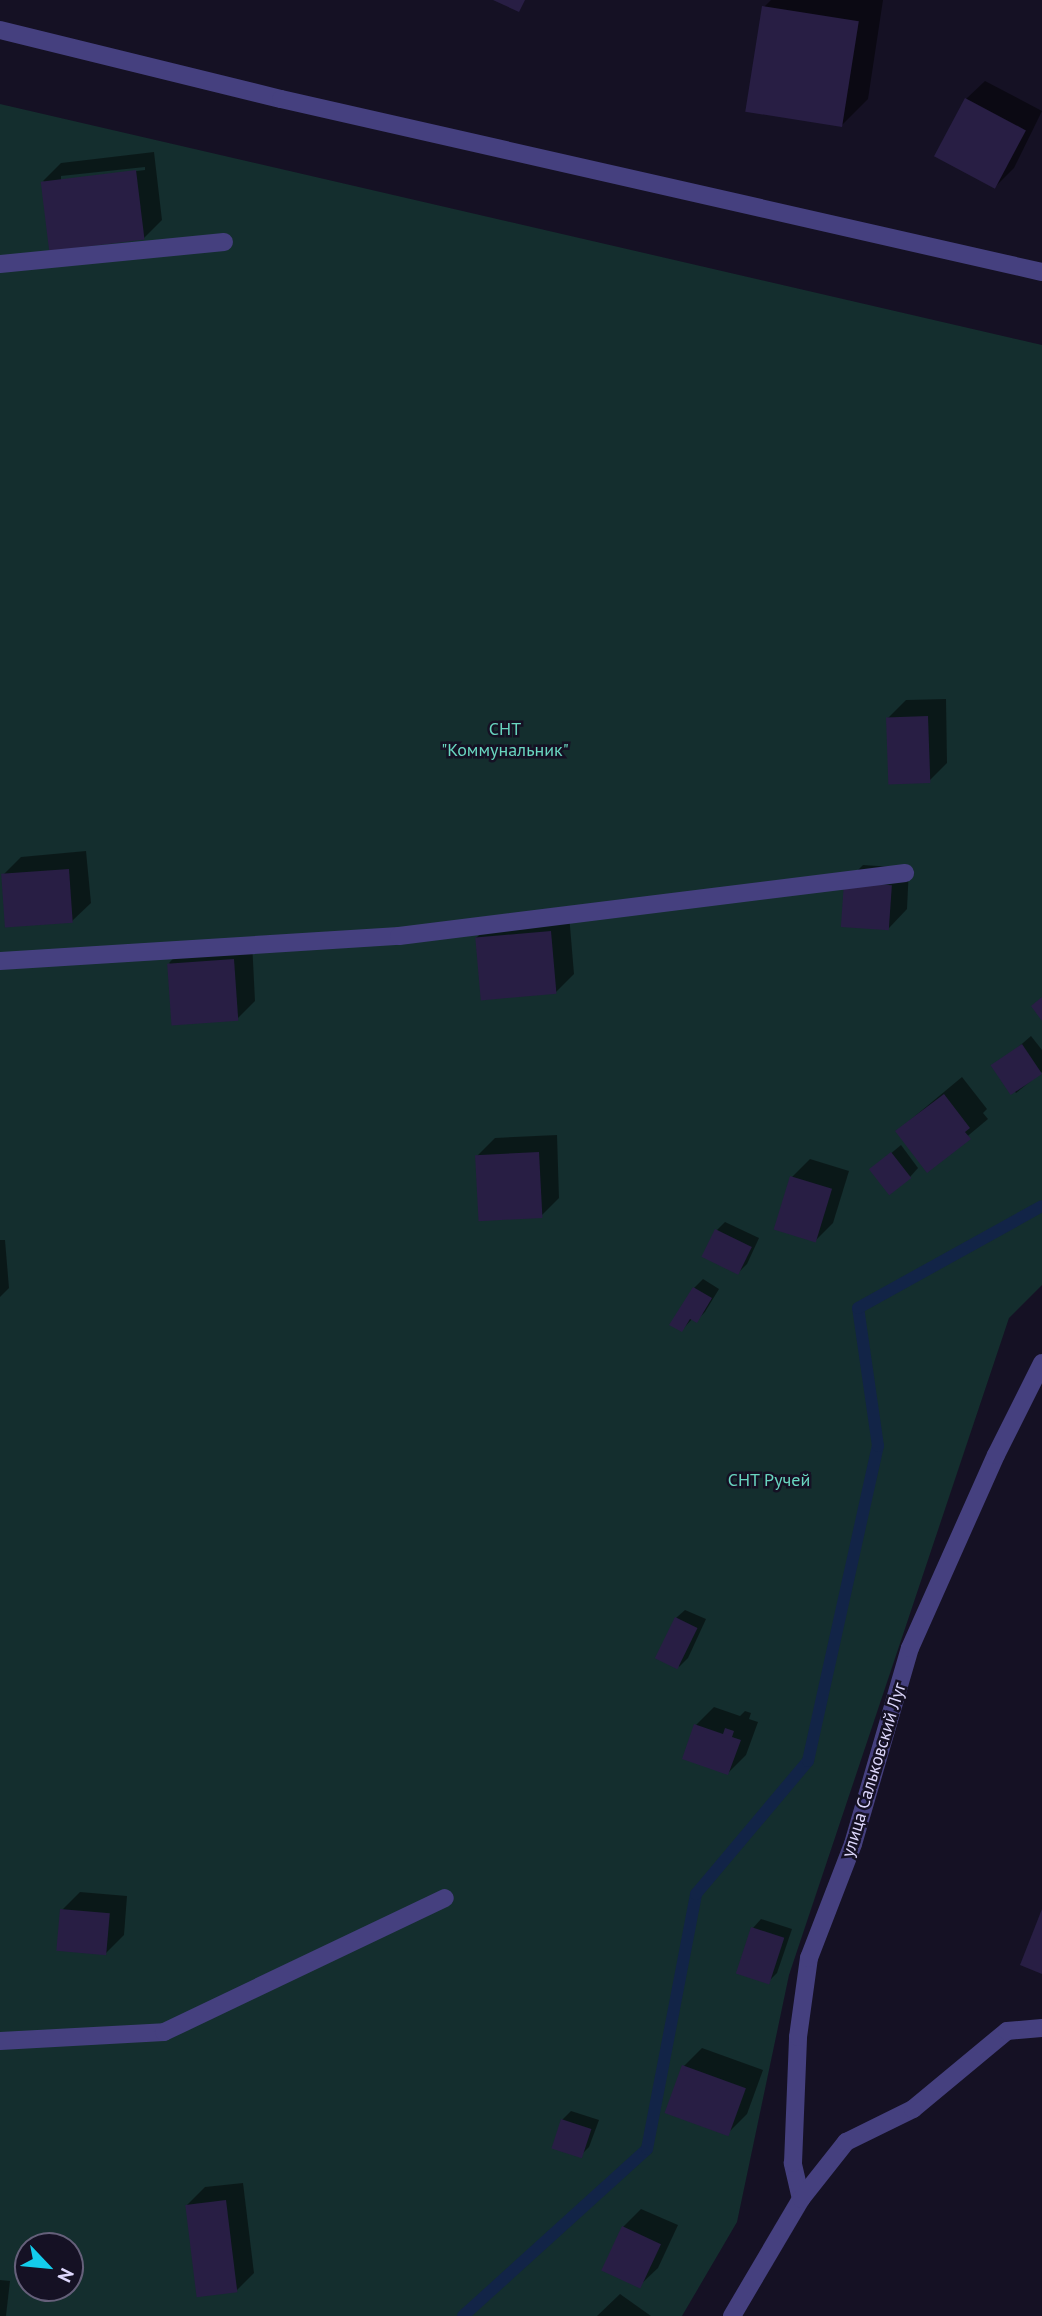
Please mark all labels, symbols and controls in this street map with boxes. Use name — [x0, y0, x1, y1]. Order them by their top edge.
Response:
park label: СНТ "Коммунальник" — [441, 719, 569, 762]
park label: СНТ Ручей — [727, 1469, 811, 1491]
street label: улица Сальковский Луг — [837, 1680, 911, 1860]
north arrow — [14, 2232, 84, 2302]
text: N — [53, 2264, 80, 2286]

